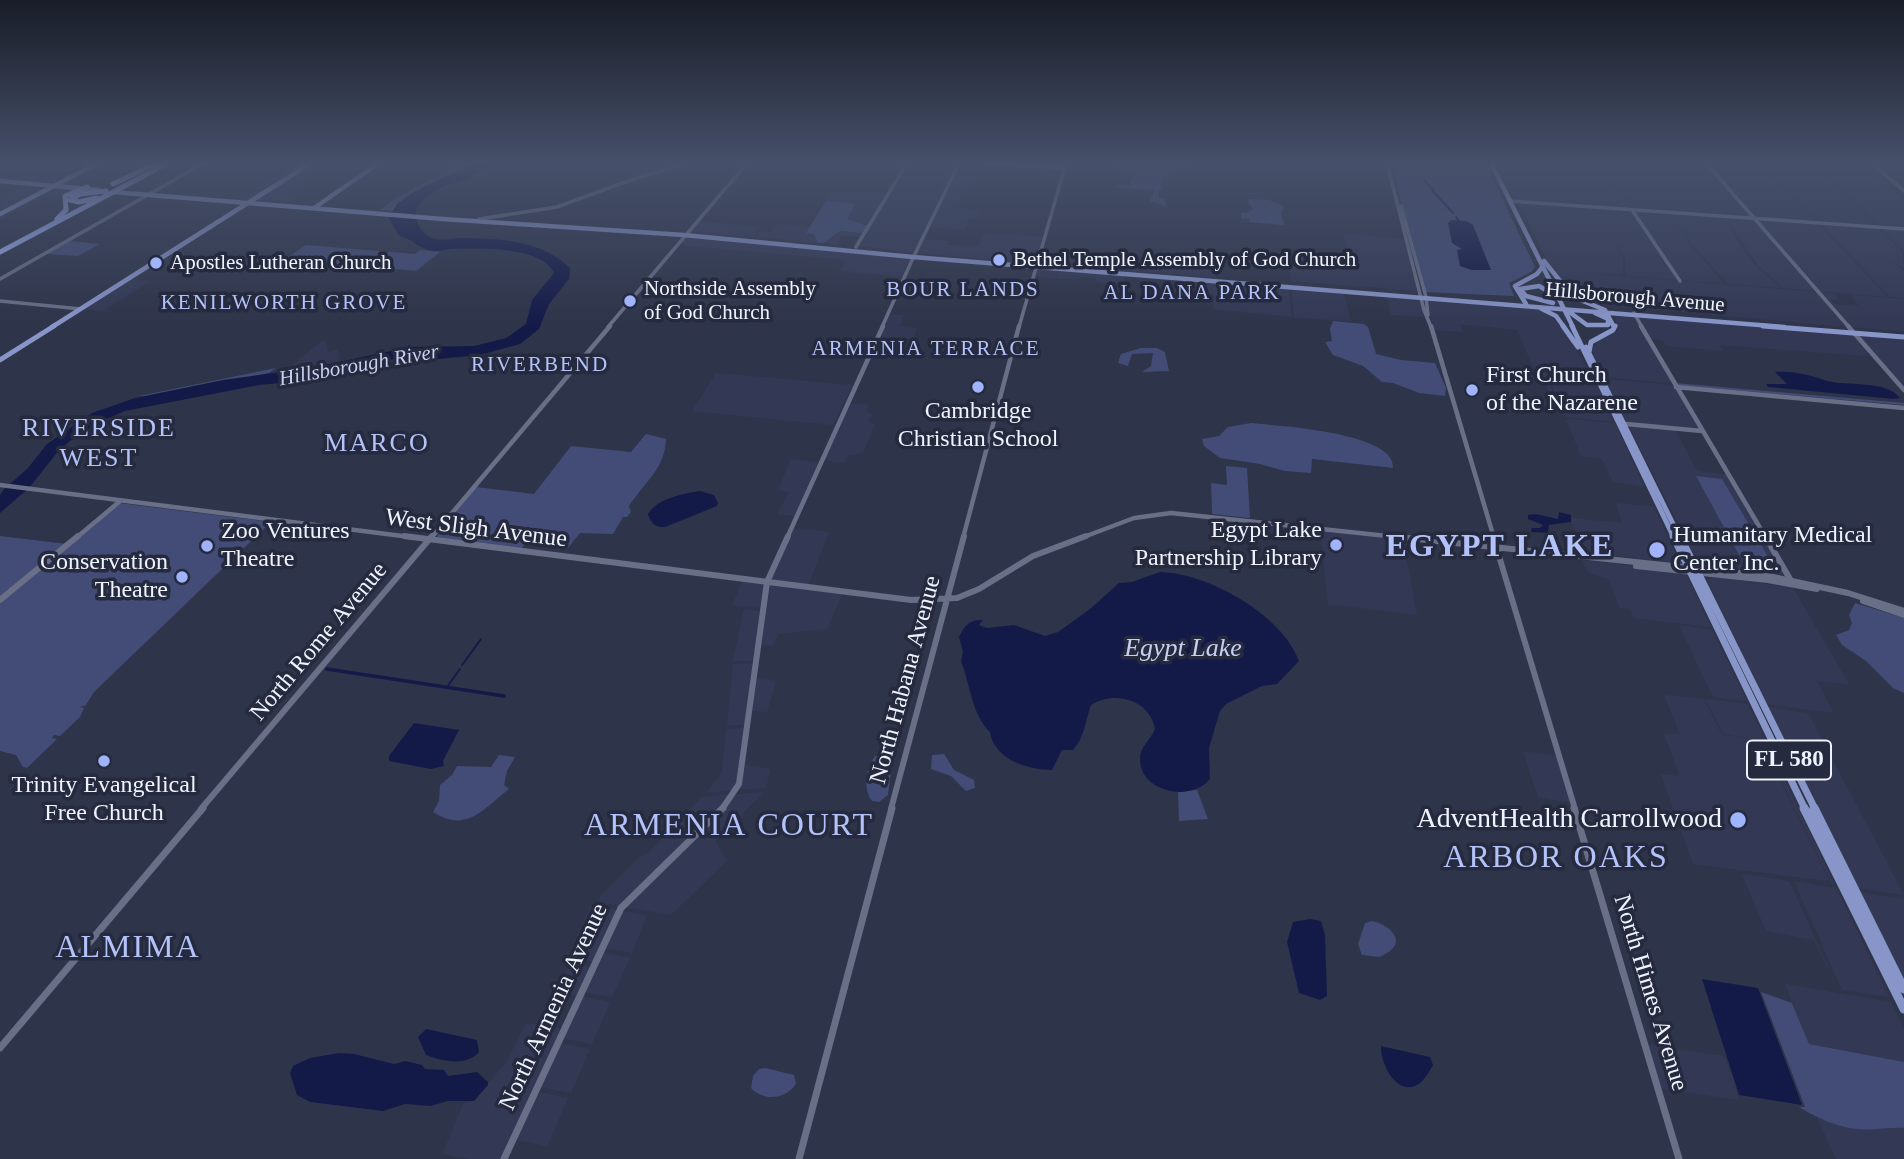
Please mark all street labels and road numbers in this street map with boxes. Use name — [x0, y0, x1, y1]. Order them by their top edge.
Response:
street label: Hillsborough Avenue — [1544, 278, 1726, 318]
street label: West Sligh Avenue — [383, 504, 569, 554]
street label: North Rome Avenue — [244, 557, 394, 727]
street label: North Habana Avenue — [864, 573, 948, 787]
road number: FL 580 — [1747, 740, 1831, 780]
street label: North Himes Avenue — [1606, 891, 1694, 1095]
street label: North Armenia Avenue — [493, 899, 615, 1115]

